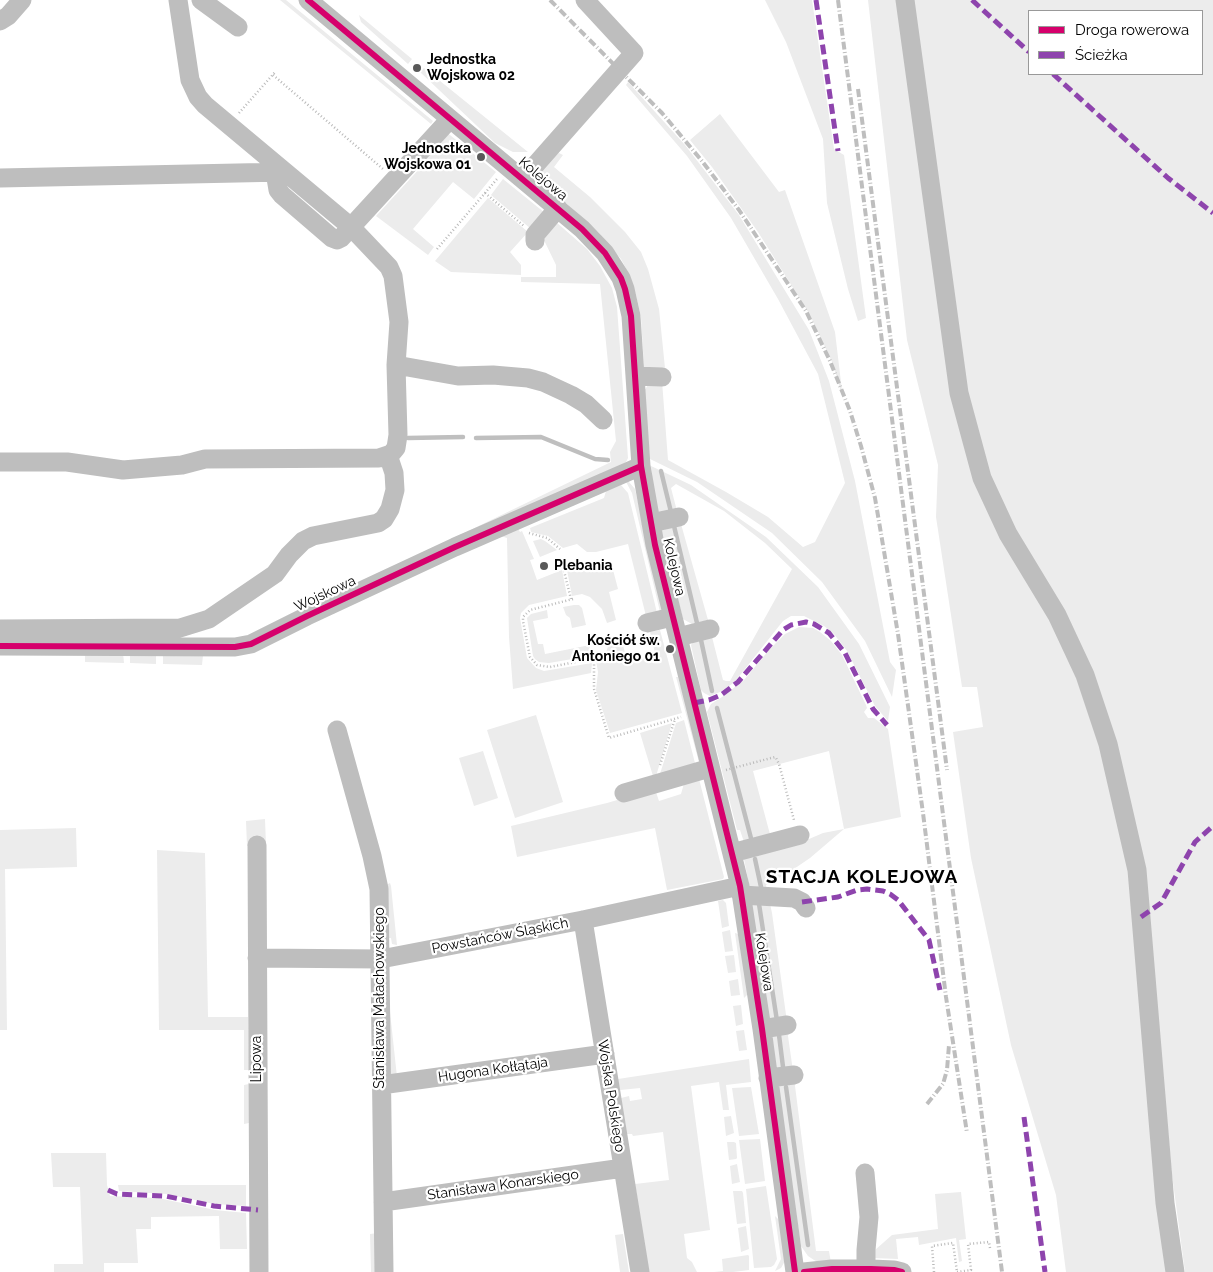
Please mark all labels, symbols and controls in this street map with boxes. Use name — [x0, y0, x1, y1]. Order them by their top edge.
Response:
legend — [1028, 10, 1203, 75]
text: Droga rowerowa — [1075, 21, 1189, 39]
text: Ścieżka — [1075, 46, 1128, 64]
place label: Jednostka Wojskowa 02 — [427, 52, 515, 84]
marker: Jednostka Wojskowa 02 — [411, 62, 423, 74]
place label: Jednostka Wojskowa 01 — [384, 141, 471, 174]
marker: Jednostka Wojskowa 01 — [475, 151, 487, 163]
street label: Kolejowa — [515, 154, 571, 204]
street label: Kolejowa — [659, 536, 689, 598]
place label: Plebania — [554, 558, 613, 574]
marker: Plebania — [538, 560, 550, 572]
street label: Wojskowa — [292, 572, 358, 616]
place label: Kościół św. Antoniego 01 — [572, 633, 660, 666]
marker: Kościół św. Antoniego 01 — [664, 643, 676, 655]
district label: STACJA KOLEJOWA — [764, 866, 960, 888]
street label: Stanisława Małachowskiego — [372, 907, 388, 1089]
street label: Powstańców Śląskich — [430, 915, 570, 957]
street label: Kolejowa — [751, 932, 777, 992]
street label: Lipowa — [249, 1036, 265, 1082]
street label: Wojska Polskiego — [594, 1039, 628, 1153]
street label: Hugona Kołłątaja — [437, 1054, 549, 1086]
street label: Stanisława Konarskiego — [426, 1166, 580, 1204]

